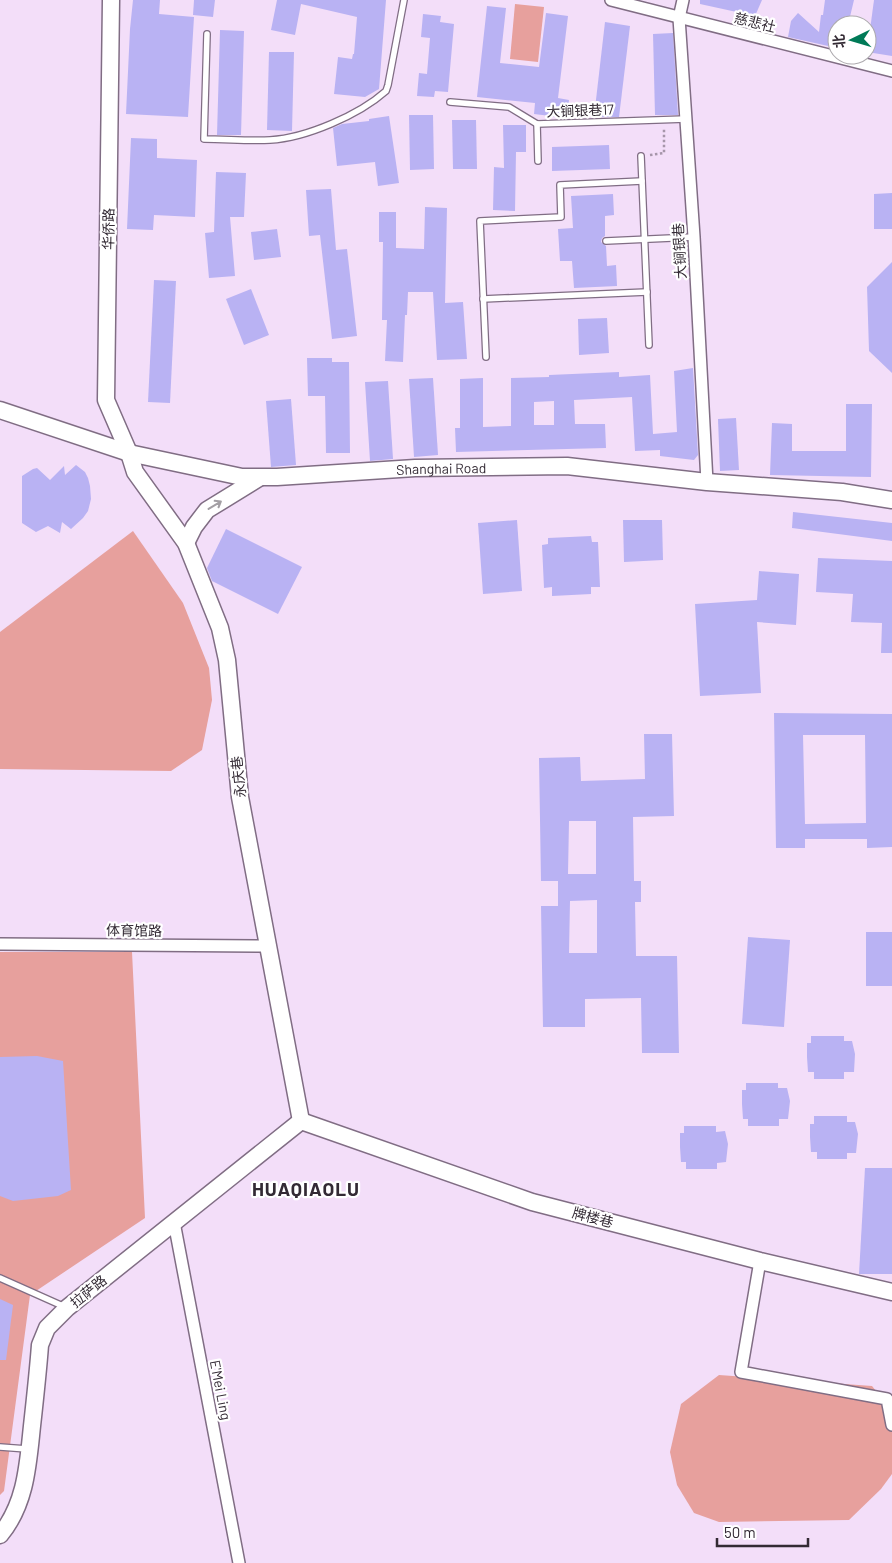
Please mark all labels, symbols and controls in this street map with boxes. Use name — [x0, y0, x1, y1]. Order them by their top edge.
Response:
street label: 慈悲社 — [733, 9, 777, 35]
north arrow — [827, 15, 877, 65]
text: 北 — [829, 33, 848, 49]
street label: 大锏银巷17 — [546, 100, 614, 120]
street label: 华侨路 — [99, 208, 117, 250]
street label: 大锏银巷 — [669, 223, 689, 279]
street label: Shanghai Road — [396, 459, 486, 478]
one-way arrow — [208, 499, 222, 510]
street label: 永庆巷 — [227, 755, 249, 799]
street label: 体育馆路 — [106, 921, 162, 939]
district label: HUAQIAOLU — [252, 1177, 360, 1200]
street label: 牌楼巷 — [571, 1203, 615, 1231]
street label: 拉萨路 — [66, 1271, 110, 1311]
street label: E'Mei Ling — [207, 1359, 235, 1421]
scale bar — [717, 1516, 808, 1548]
text: 50 m — [724, 1523, 756, 1541]

